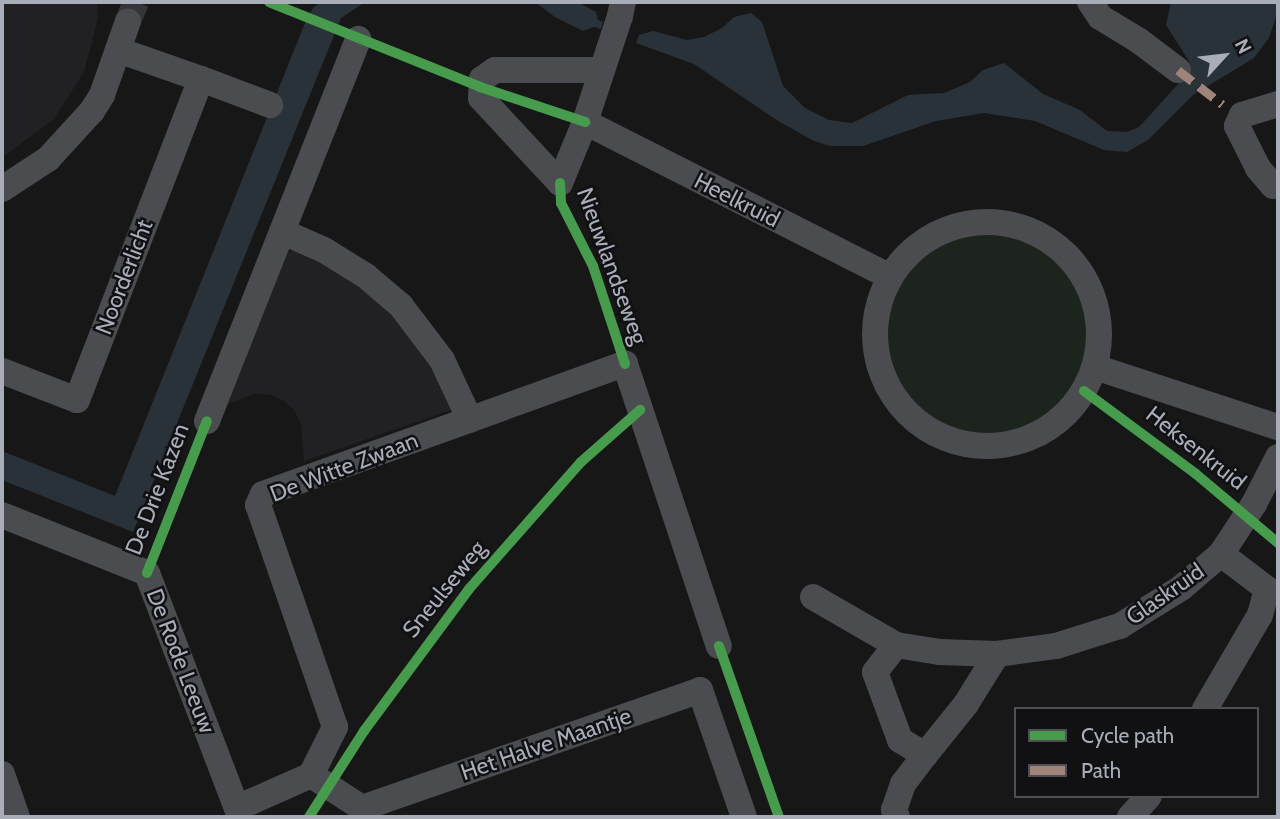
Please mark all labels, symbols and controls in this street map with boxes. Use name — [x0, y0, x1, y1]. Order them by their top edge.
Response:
north arrow — [1189, 21, 1259, 91]
text: N — [1230, 35, 1256, 57]
street label: Heelkruid — [690, 167, 784, 233]
street label: Nieuwlandseweg — [571, 184, 653, 348]
street label: Noorderlicht — [89, 216, 159, 338]
street label: Heksenkruid — [1140, 400, 1252, 496]
street label: De Drie Kazen — [119, 419, 195, 559]
street label: De Witte Zwaan — [266, 426, 422, 508]
street label: Sneulseweg — [397, 535, 491, 643]
street label: Glaskruid — [1121, 557, 1209, 631]
street label: De Rode Leeuw — [141, 585, 221, 737]
street label: Het Halve Maantje — [457, 702, 635, 786]
legend — [1014, 707, 1259, 798]
text: Cycle path — [1081, 723, 1174, 748]
text: Path — [1081, 758, 1121, 783]

